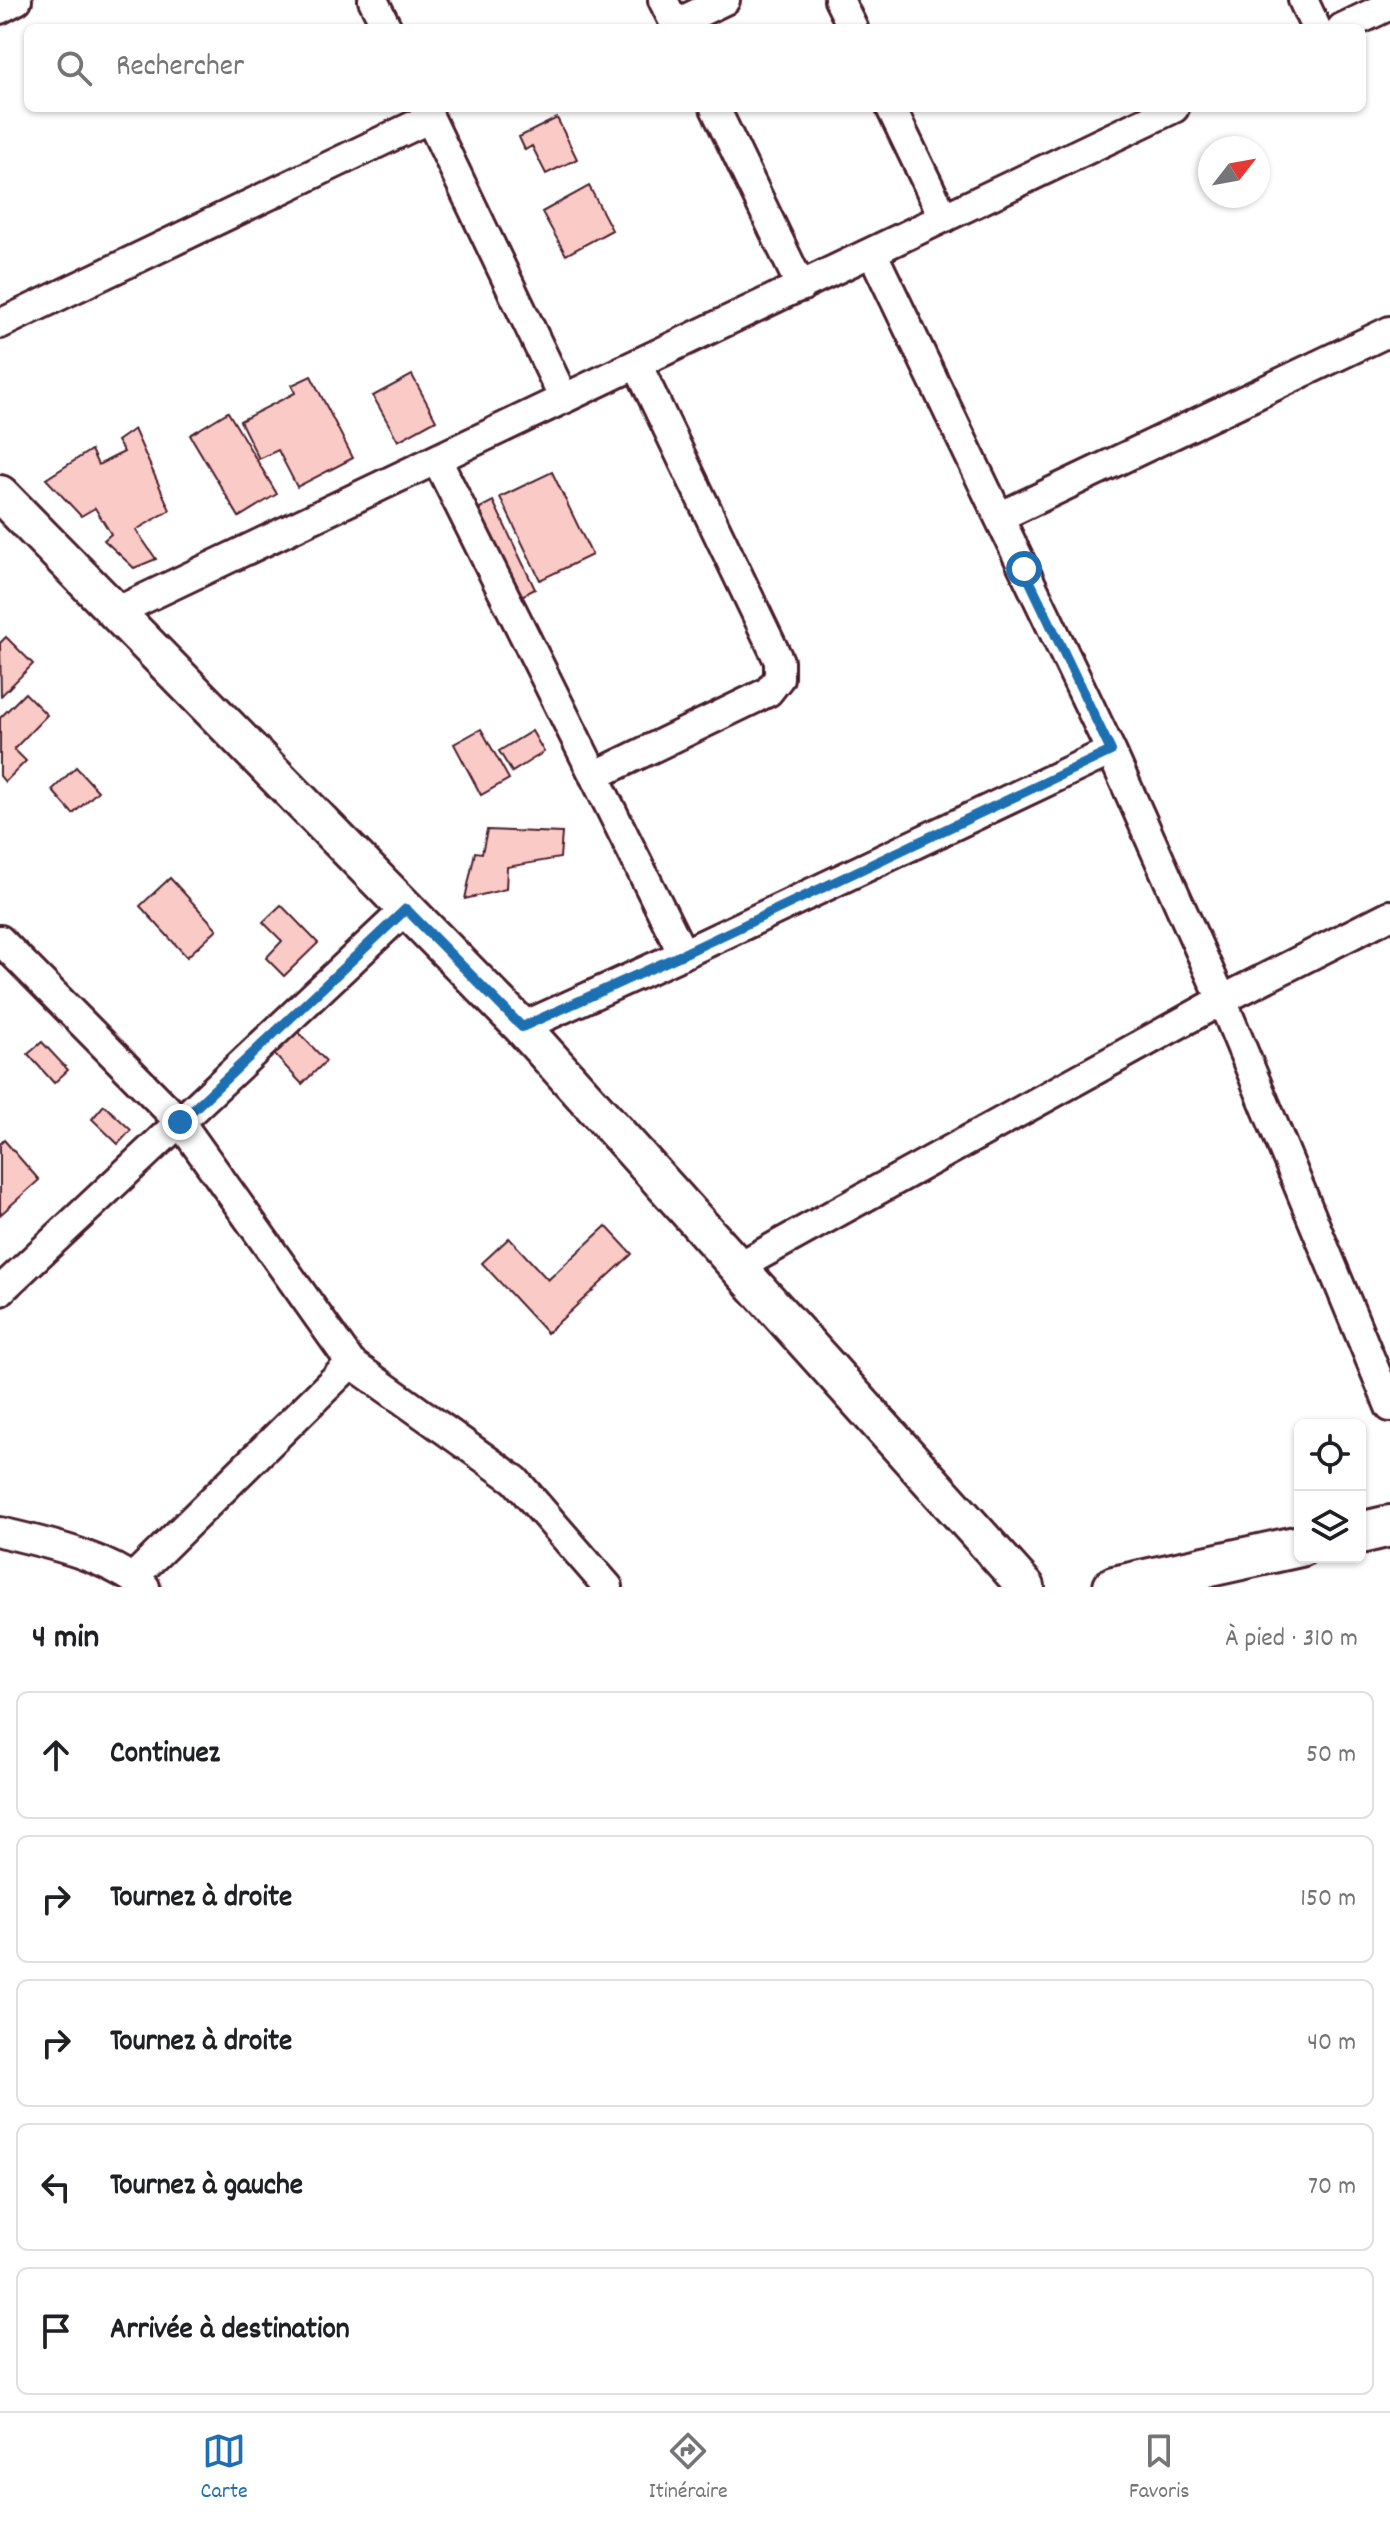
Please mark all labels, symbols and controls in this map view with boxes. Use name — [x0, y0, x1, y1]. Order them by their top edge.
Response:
search box — [24, 24, 1366, 112]
icon: search — [52, 46, 96, 90]
text: Rechercher — [116, 47, 244, 90]
north arrow — [1198, 136, 1270, 208]
route start — [1006, 551, 1042, 587]
route end — [162, 1104, 198, 1140]
map controls — [1294, 1419, 1366, 1563]
button: locate — [1294, 1419, 1366, 1491]
button: layers — [1294, 1491, 1366, 1563]
text: 4 min — [32, 1615, 99, 1664]
text: À pied · 310 m — [1225, 1621, 1358, 1658]
icon: ahead — [34, 1733, 78, 1777]
text: Continuez — [110, 1734, 220, 1777]
text: 50 m — [1306, 1737, 1356, 1774]
icon: right — [34, 1877, 78, 1921]
text: Tournez à droite — [110, 1878, 292, 1921]
text: 150 m — [1300, 1881, 1356, 1918]
icon: right — [34, 2021, 78, 2065]
text: Tournez à droite — [110, 2022, 292, 2065]
text: 40 m — [1307, 2025, 1356, 2062]
icon: left — [34, 2165, 78, 2209]
text: Tournez à gauche — [110, 2166, 303, 2209]
text: 70 m — [1308, 2169, 1356, 2206]
icon: arrive — [34, 2309, 78, 2353]
text: Arrivée à destination — [110, 2310, 350, 2353]
tab: Carte — [201, 2429, 248, 2508]
tab: Itinéraire — [649, 2429, 728, 2508]
tab: Favoris — [1129, 2429, 1189, 2508]

